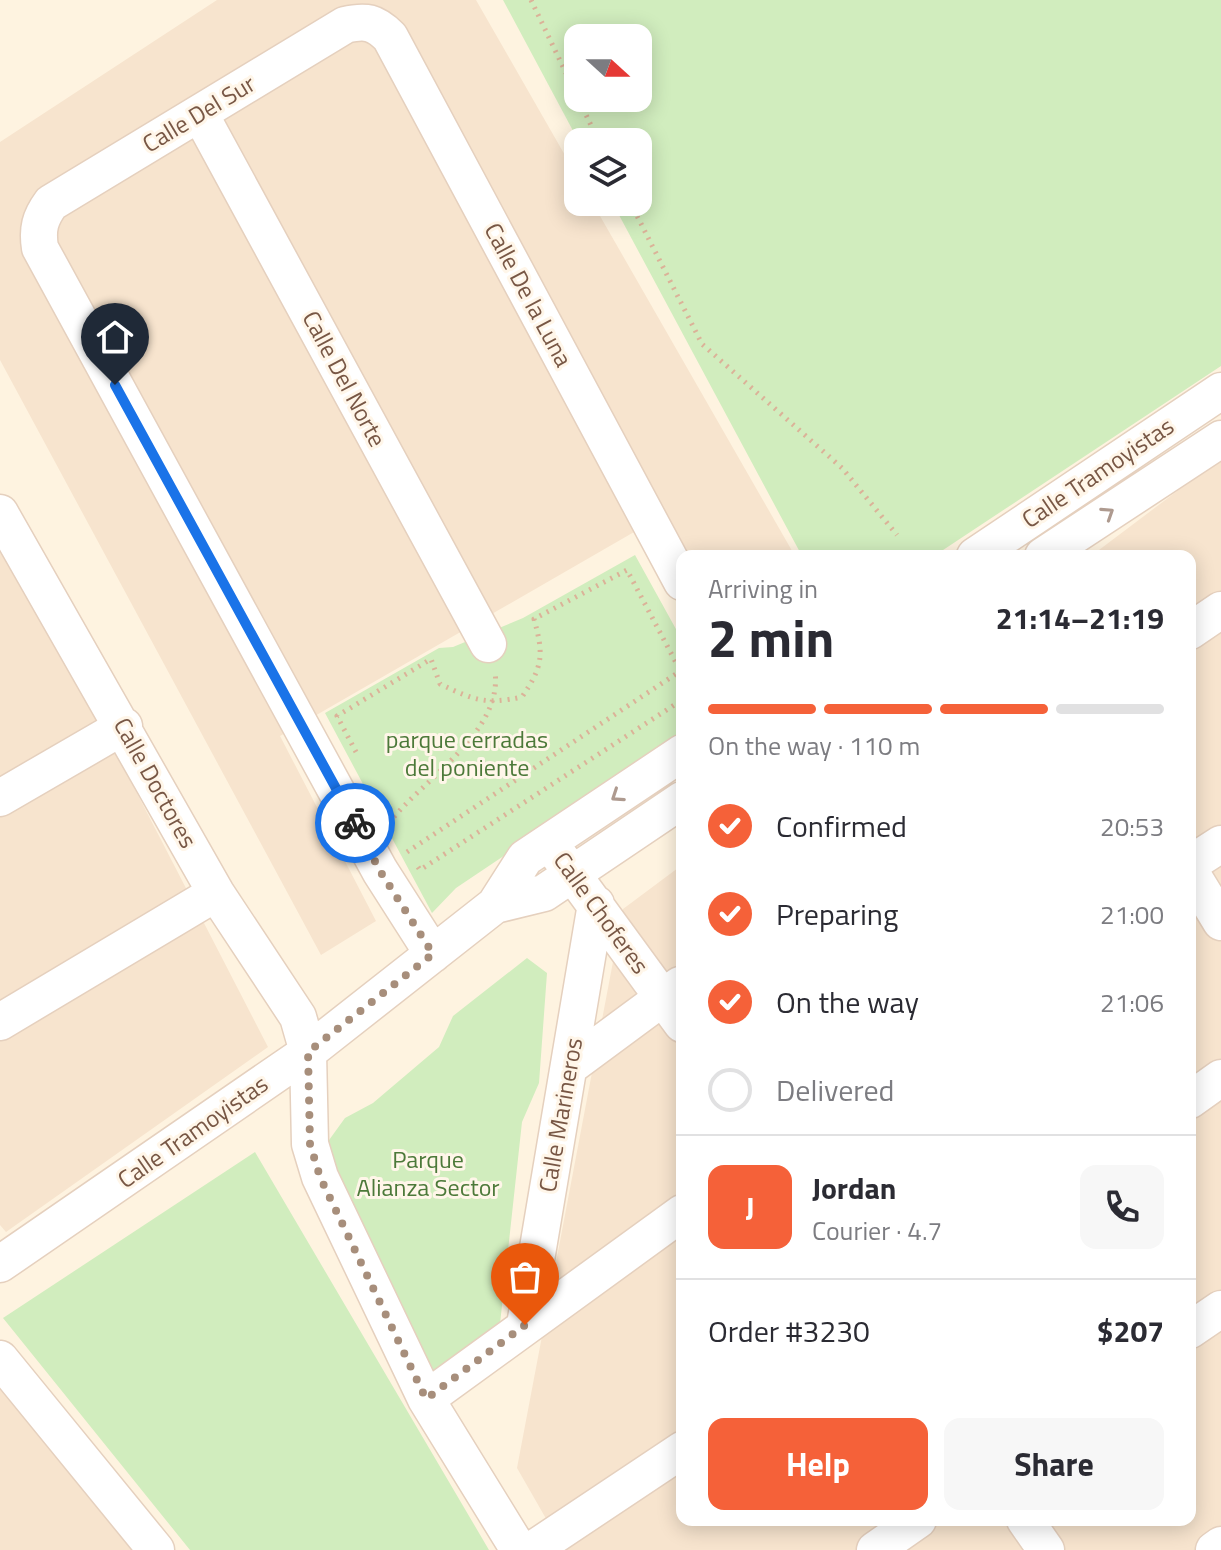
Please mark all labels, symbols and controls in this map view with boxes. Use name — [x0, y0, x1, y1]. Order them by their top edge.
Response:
north arrow — [564, 24, 652, 112]
map controls — [564, 24, 652, 216]
street label: Calle Del Sur — [135, 65, 262, 161]
button: layers — [564, 128, 652, 216]
street label: Calle De la Luna — [476, 216, 582, 373]
pin — [81, 303, 149, 385]
street label: Calle Del Norte — [294, 304, 396, 453]
icon: home — [93, 315, 137, 359]
street label: Calle Tramoyistas — [1014, 408, 1181, 536]
one-way arrow — [1100, 508, 1114, 523]
text: Arriving in — [708, 569, 818, 608]
text: 21:14–21:19 — [996, 595, 1164, 641]
text: 2 min — [708, 598, 834, 677]
street label: Calle Doctores — [105, 711, 207, 854]
park label: parque cerradas del poniente — [386, 721, 548, 785]
text: On the way · 110 m — [708, 726, 920, 765]
courier — [315, 783, 395, 863]
one-way arrow — [611, 786, 626, 801]
icon: bike — [333, 801, 377, 845]
text: Confirmed — [776, 803, 907, 849]
icon: check — [708, 804, 752, 848]
text: 20:53 — [1100, 807, 1164, 846]
street label: Calle Choferes — [545, 844, 659, 981]
text: Preparing — [776, 891, 898, 937]
icon: check — [708, 892, 752, 936]
text: 21:00 — [1100, 895, 1164, 934]
text: On the way — [776, 979, 919, 1025]
icon: check — [708, 980, 752, 1024]
text: 21:06 — [1100, 983, 1164, 1022]
street label: Calle Marineros — [529, 1035, 591, 1195]
street label: Calle Tramoyistas — [110, 1066, 275, 1197]
text: Delivered — [776, 1067, 894, 1113]
park label: Parque Alianza Sector — [356, 1141, 500, 1205]
text: Jordan — [812, 1165, 896, 1211]
button: phone — [1080, 1165, 1164, 1249]
text: J — [745, 1184, 755, 1230]
text: Courier · 4.7 — [812, 1211, 942, 1250]
pin — [491, 1243, 559, 1325]
icon: bag — [503, 1255, 547, 1299]
text: Order #3230 — [708, 1308, 870, 1354]
text: $207 — [1097, 1308, 1164, 1354]
button: Help — [708, 1418, 928, 1510]
button: Share — [944, 1418, 1164, 1510]

